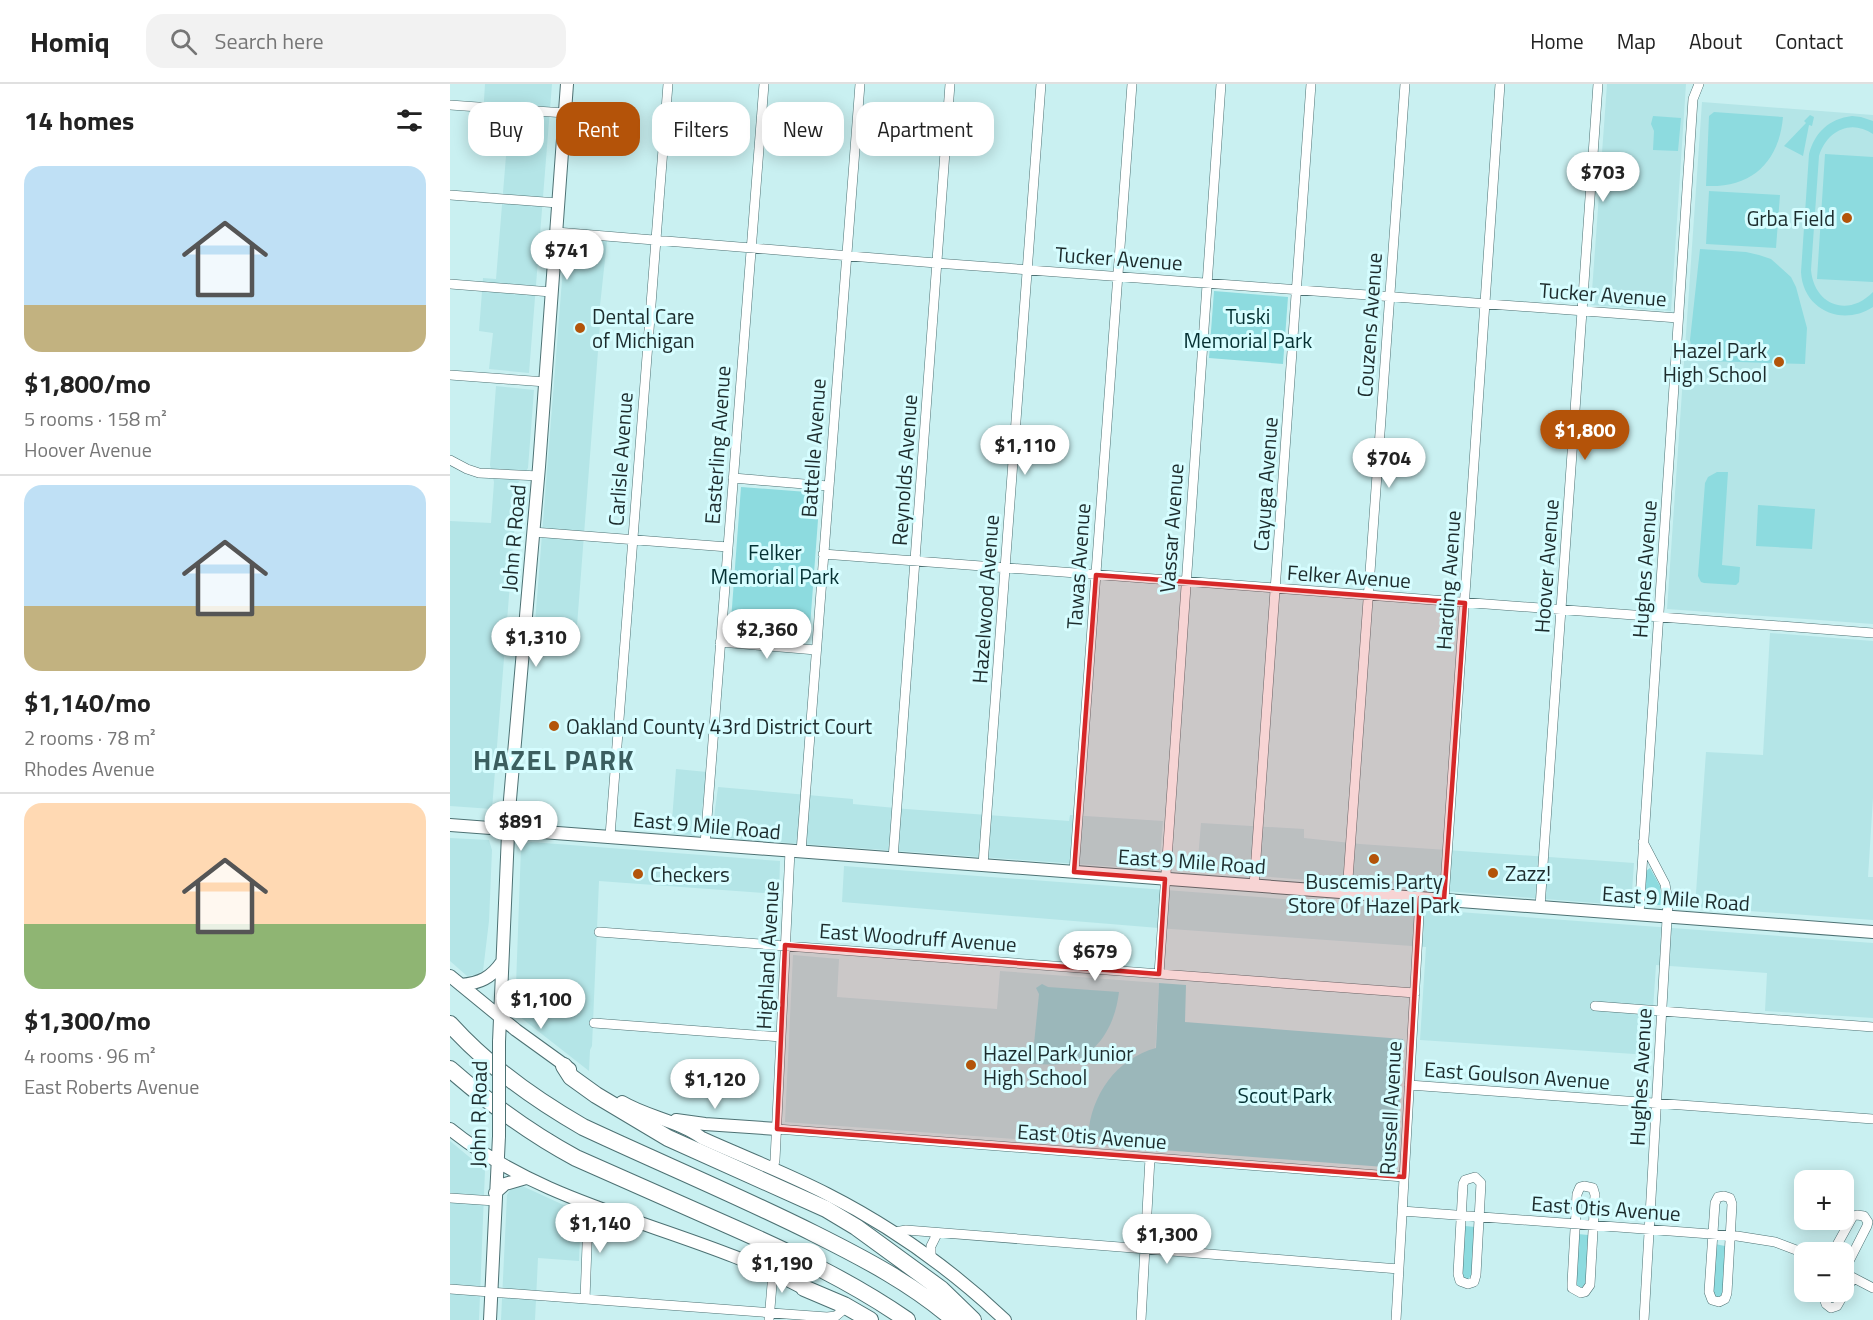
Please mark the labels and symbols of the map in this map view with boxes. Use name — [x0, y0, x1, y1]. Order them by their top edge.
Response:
pin: $703 — [1567, 152, 1639, 203]
place label: Grba Field — [1746, 202, 1835, 234]
marker: Grba Field — [1840, 211, 1854, 225]
pin: $741 — [531, 230, 603, 281]
street label: Tucker Avenue — [1054, 238, 1184, 278]
street label: Couzens Avenue — [1348, 252, 1390, 398]
street label: Tucker Avenue — [1538, 274, 1668, 314]
place label: Dental Care of Michigan — [592, 300, 695, 356]
park label: Tuski Memorial Park — [1184, 300, 1312, 356]
marker: Dental Care of Michigan — [573, 321, 587, 335]
place label: Hazel Park High School — [1663, 334, 1767, 390]
marker: Hazel Park High School — [1772, 355, 1786, 369]
street label: Easterling Avenue — [695, 365, 739, 525]
street label: Battelle Avenue — [792, 377, 834, 519]
street label: Carlisle Avenue — [599, 391, 641, 527]
street label: Reynolds Avenue — [883, 393, 925, 547]
pin: $1,800 — [1536, 410, 1634, 461]
street label: Cayuga Avenue — [1244, 416, 1286, 552]
pin: $1,110 — [976, 425, 1074, 476]
pin: $704 — [1353, 438, 1425, 489]
street label: Vassar Avenue — [1151, 462, 1191, 594]
street label: John R Road — [492, 483, 534, 593]
street label: Hoover Avenue — [1525, 498, 1567, 634]
street label: Hughes Avenue — [1623, 499, 1665, 639]
street label: Tawas Avenue — [1058, 502, 1098, 630]
street label: Harding Avenue — [1427, 509, 1469, 651]
street label: Hazelwood Avenue — [963, 514, 1007, 684]
park label: Felker Memorial Park — [711, 536, 839, 592]
street label: Felker Avenue — [1286, 556, 1412, 596]
pin: $2,360 — [718, 609, 816, 660]
pin: $1,310 — [487, 617, 585, 668]
place label: Oakland County 43rd District Court — [566, 710, 873, 742]
marker: Oakland County 43rd District Court — [547, 719, 561, 733]
district label: HAZEL PARK — [473, 739, 635, 780]
pin: $891 — [485, 801, 557, 852]
street label: East 9 Mile Road — [632, 803, 782, 847]
street label: East 9 Mile Road — [1117, 840, 1267, 882]
marker: Buscemis Party Store Of Hazel Park — [1367, 852, 1381, 866]
place label: Zazz! — [1505, 857, 1551, 889]
place label: Checkers — [650, 858, 730, 890]
place label: Buscemis Party Store Of Hazel Park — [1288, 865, 1460, 921]
marker: Zazz! — [1486, 866, 1500, 880]
marker: Checkers — [631, 867, 645, 881]
street label: East 9 Mile Road — [1601, 877, 1751, 919]
street label: Highland Avenue — [747, 880, 787, 1030]
street label: East Woodruff Avenue — [818, 914, 1018, 960]
pin: $679 — [1059, 931, 1131, 982]
pin: $1,100 — [492, 979, 590, 1030]
street label: Hughes Avenue — [1620, 1007, 1660, 1147]
place label: Hazel Park Junior High School — [983, 1037, 1134, 1093]
street label: Russell Avenue — [1371, 1040, 1409, 1176]
street label: East Goulson Avenue — [1423, 1053, 1611, 1097]
marker: Hazel Park Junior High School — [964, 1058, 978, 1072]
pin: $1,120 — [666, 1059, 764, 1110]
street label: John R Road — [461, 1060, 495, 1168]
park label: Scout Park — [1238, 1079, 1332, 1111]
street label: East Otis Avenue — [1016, 1115, 1168, 1157]
street label: East Otis Avenue — [1530, 1187, 1682, 1229]
pin: $1,140 — [551, 1203, 649, 1254]
pin: $1,300 — [1118, 1214, 1216, 1265]
pin: $1,190 — [733, 1243, 831, 1294]

